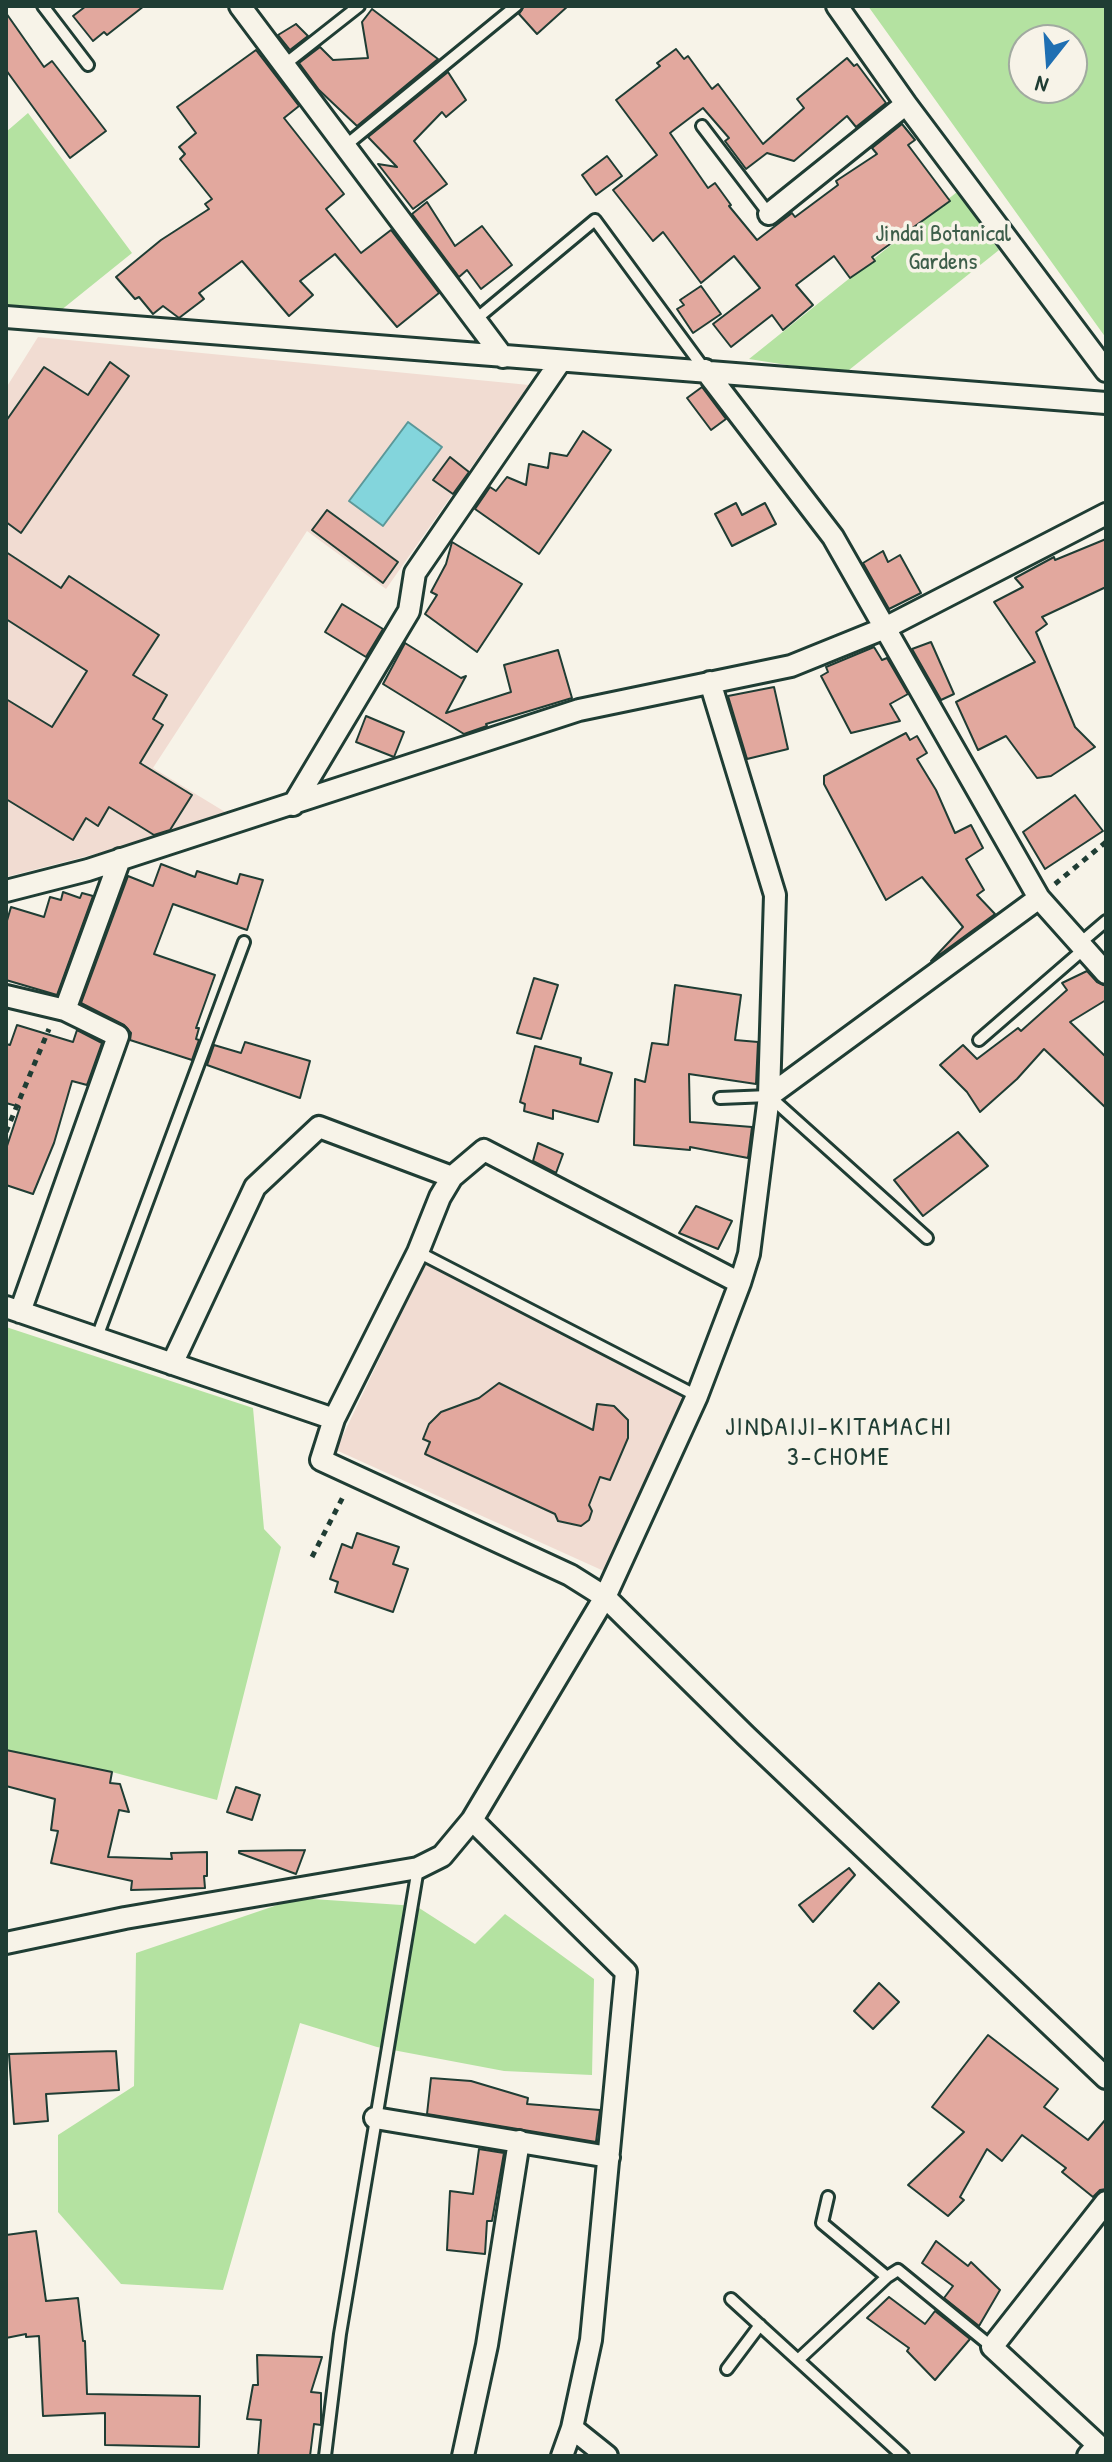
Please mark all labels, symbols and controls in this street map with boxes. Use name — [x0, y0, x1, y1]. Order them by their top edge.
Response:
north arrow — [1008, 24, 1088, 104]
text: N — [1032, 69, 1052, 101]
park label: Jindai Botanical Gardens — [875, 221, 1011, 277]
district label: JINDAIJI-KITAMACHI 3-CHOME — [725, 1412, 953, 1474]

